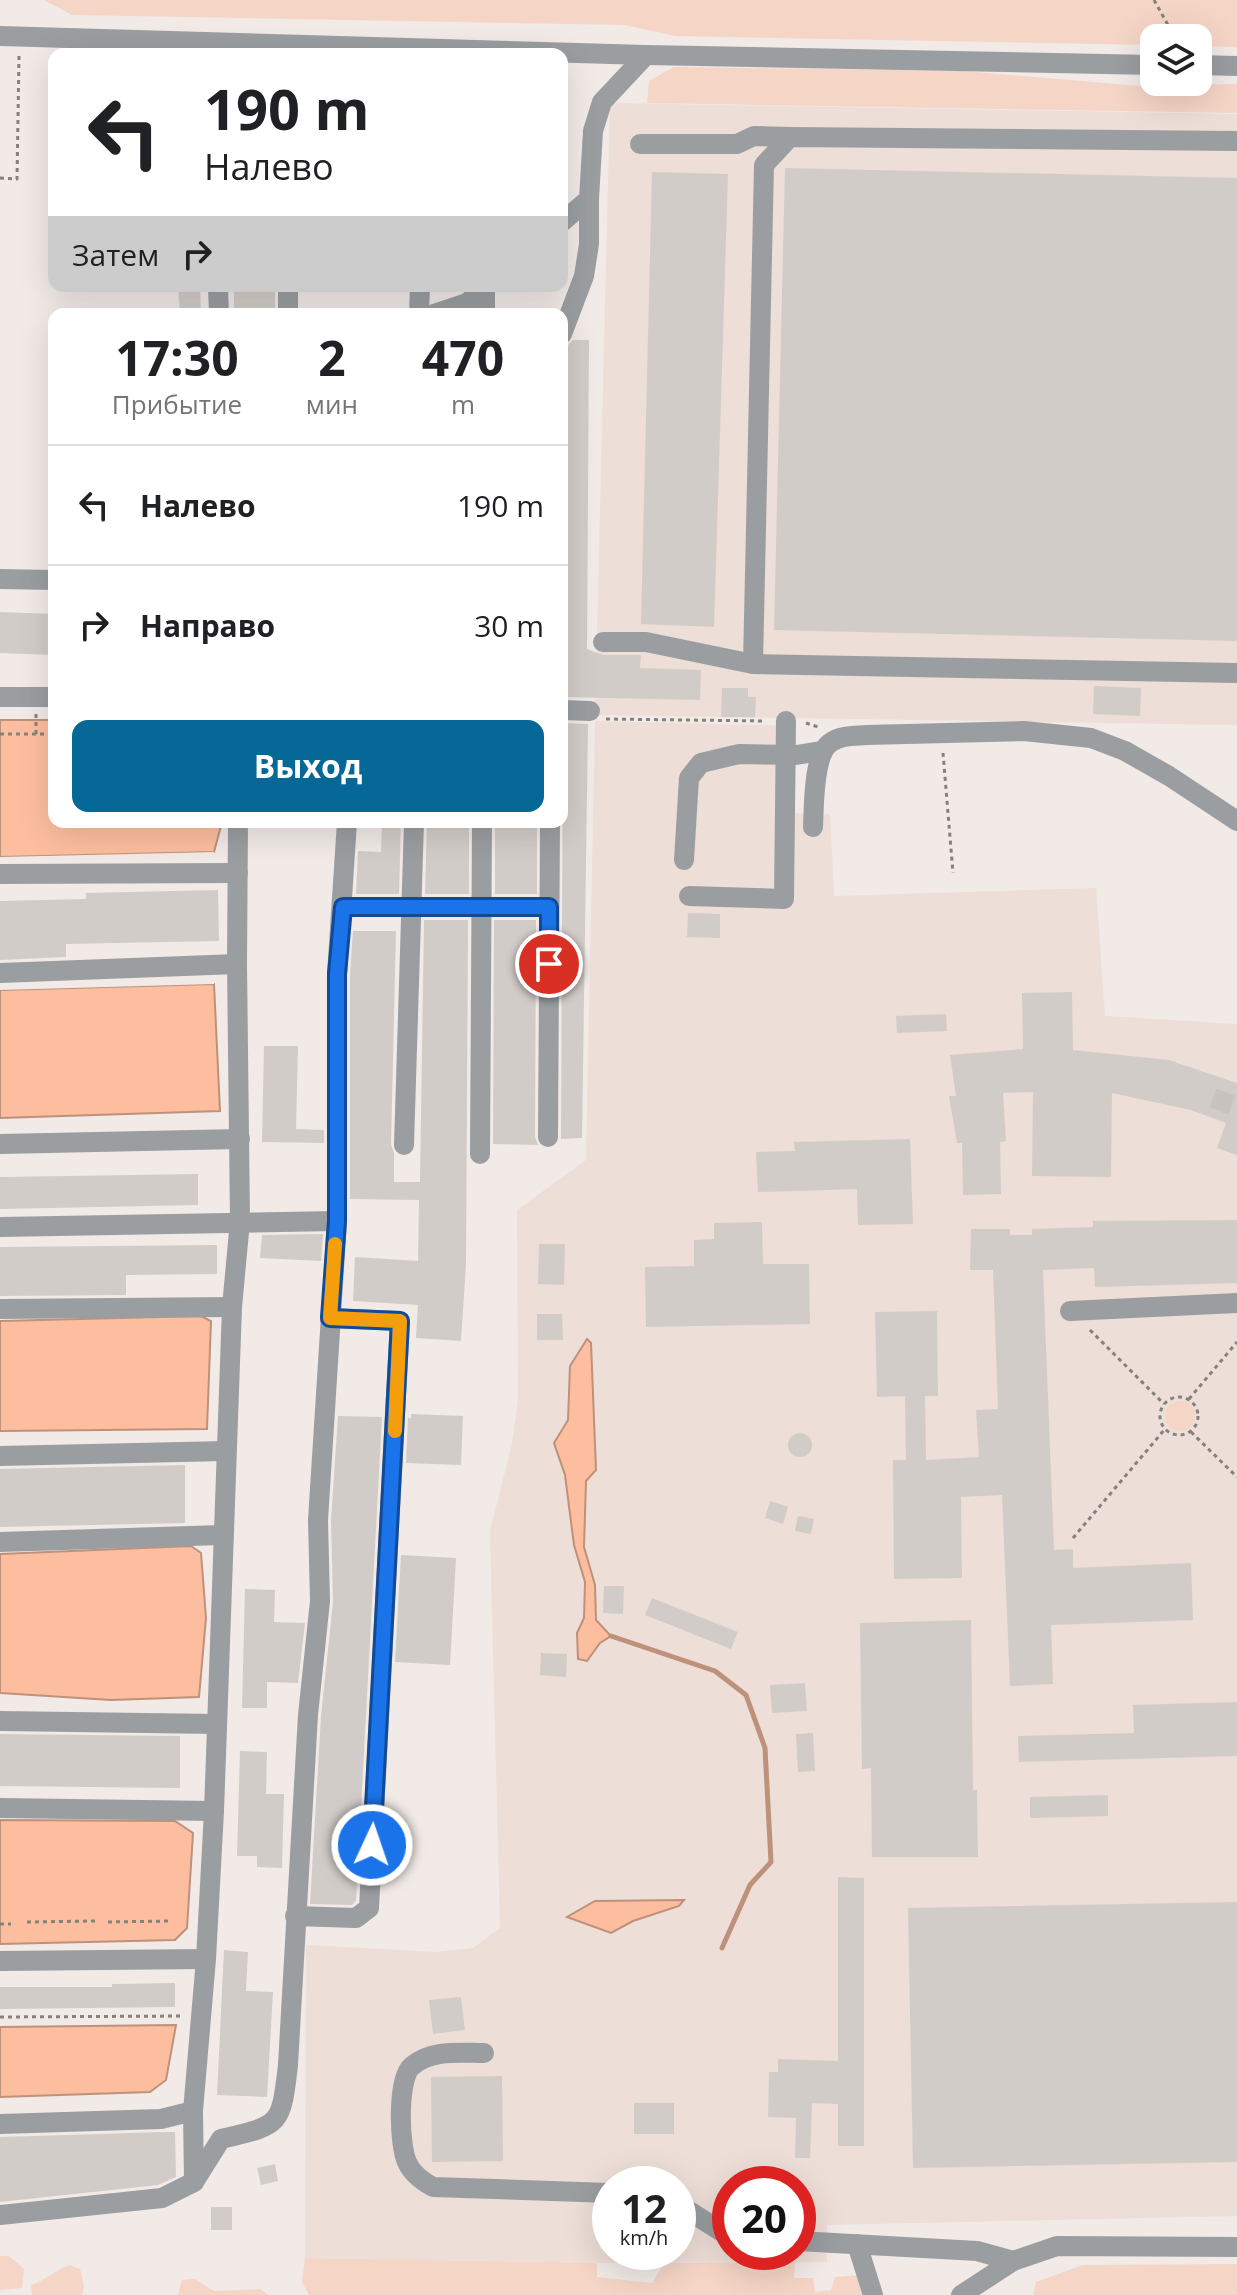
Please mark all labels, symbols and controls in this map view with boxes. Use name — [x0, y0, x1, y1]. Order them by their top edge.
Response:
map controls — [1140, 24, 1212, 96]
button: layers — [1140, 24, 1212, 96]
text: 190 m — [204, 70, 370, 146]
icon: left — [72, 80, 176, 184]
text: Налево — [204, 142, 334, 191]
icon: right — [175, 232, 219, 276]
text: Затем — [72, 234, 159, 275]
text: 17:30 — [115, 325, 239, 390]
text: 2 — [318, 325, 346, 390]
text: 470 — [422, 325, 504, 390]
text: Прибытие — [112, 386, 242, 422]
text: мин — [306, 386, 358, 422]
text: m — [451, 386, 475, 422]
icon: left — [72, 483, 116, 527]
text: Налево — [140, 485, 256, 526]
text: 190 m — [457, 485, 544, 526]
icon: right — [72, 603, 116, 647]
text: Направо — [140, 605, 275, 646]
text: 30 m — [474, 605, 544, 646]
button: Выход — [72, 720, 544, 812]
pin — [515, 930, 583, 998]
icon: arrive — [527, 942, 571, 986]
position arrow — [330, 1803, 414, 1887]
speed limit sign: 20 — [712, 2166, 816, 2270]
text: 12 — [621, 2180, 667, 2235]
text: km/h — [620, 2224, 668, 2251]

